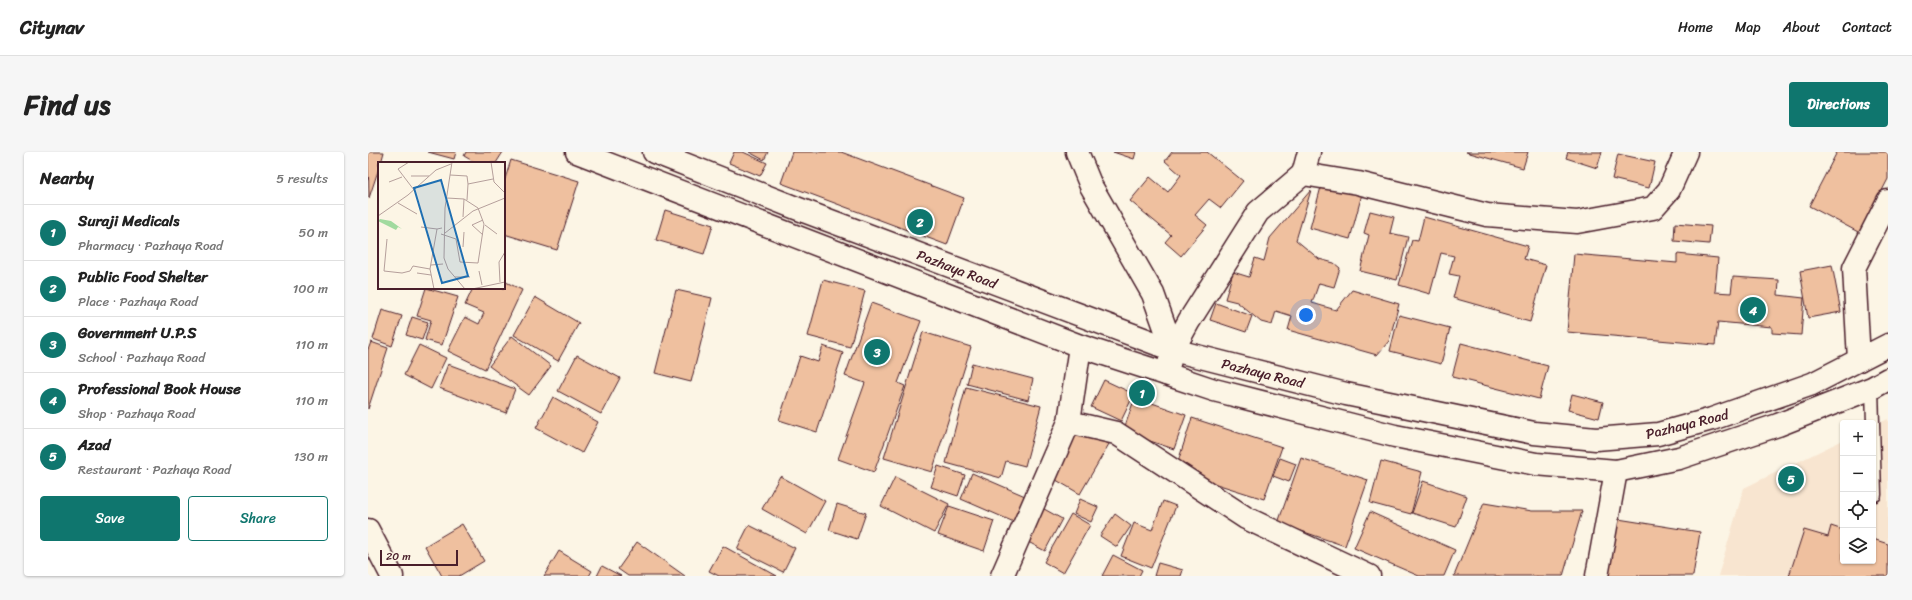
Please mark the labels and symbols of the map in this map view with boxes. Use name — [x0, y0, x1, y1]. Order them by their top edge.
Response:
inset map — [378, 162, 505, 289]
pin: 2 — [907, 207, 933, 237]
street label: Pazhaya Road — [913, 243, 1002, 297]
pin: 4 — [1740, 295, 1766, 325]
your location — [1296, 305, 1316, 325]
pin: 3 — [864, 337, 890, 367]
street label: Pazhaya Road — [1219, 351, 1308, 396]
pin: 1 — [1129, 378, 1155, 408]
street label: Pazhaya Road — [1643, 402, 1733, 447]
pin: 5 — [1778, 464, 1804, 494]
scale bar — [380, 548, 458, 567]

